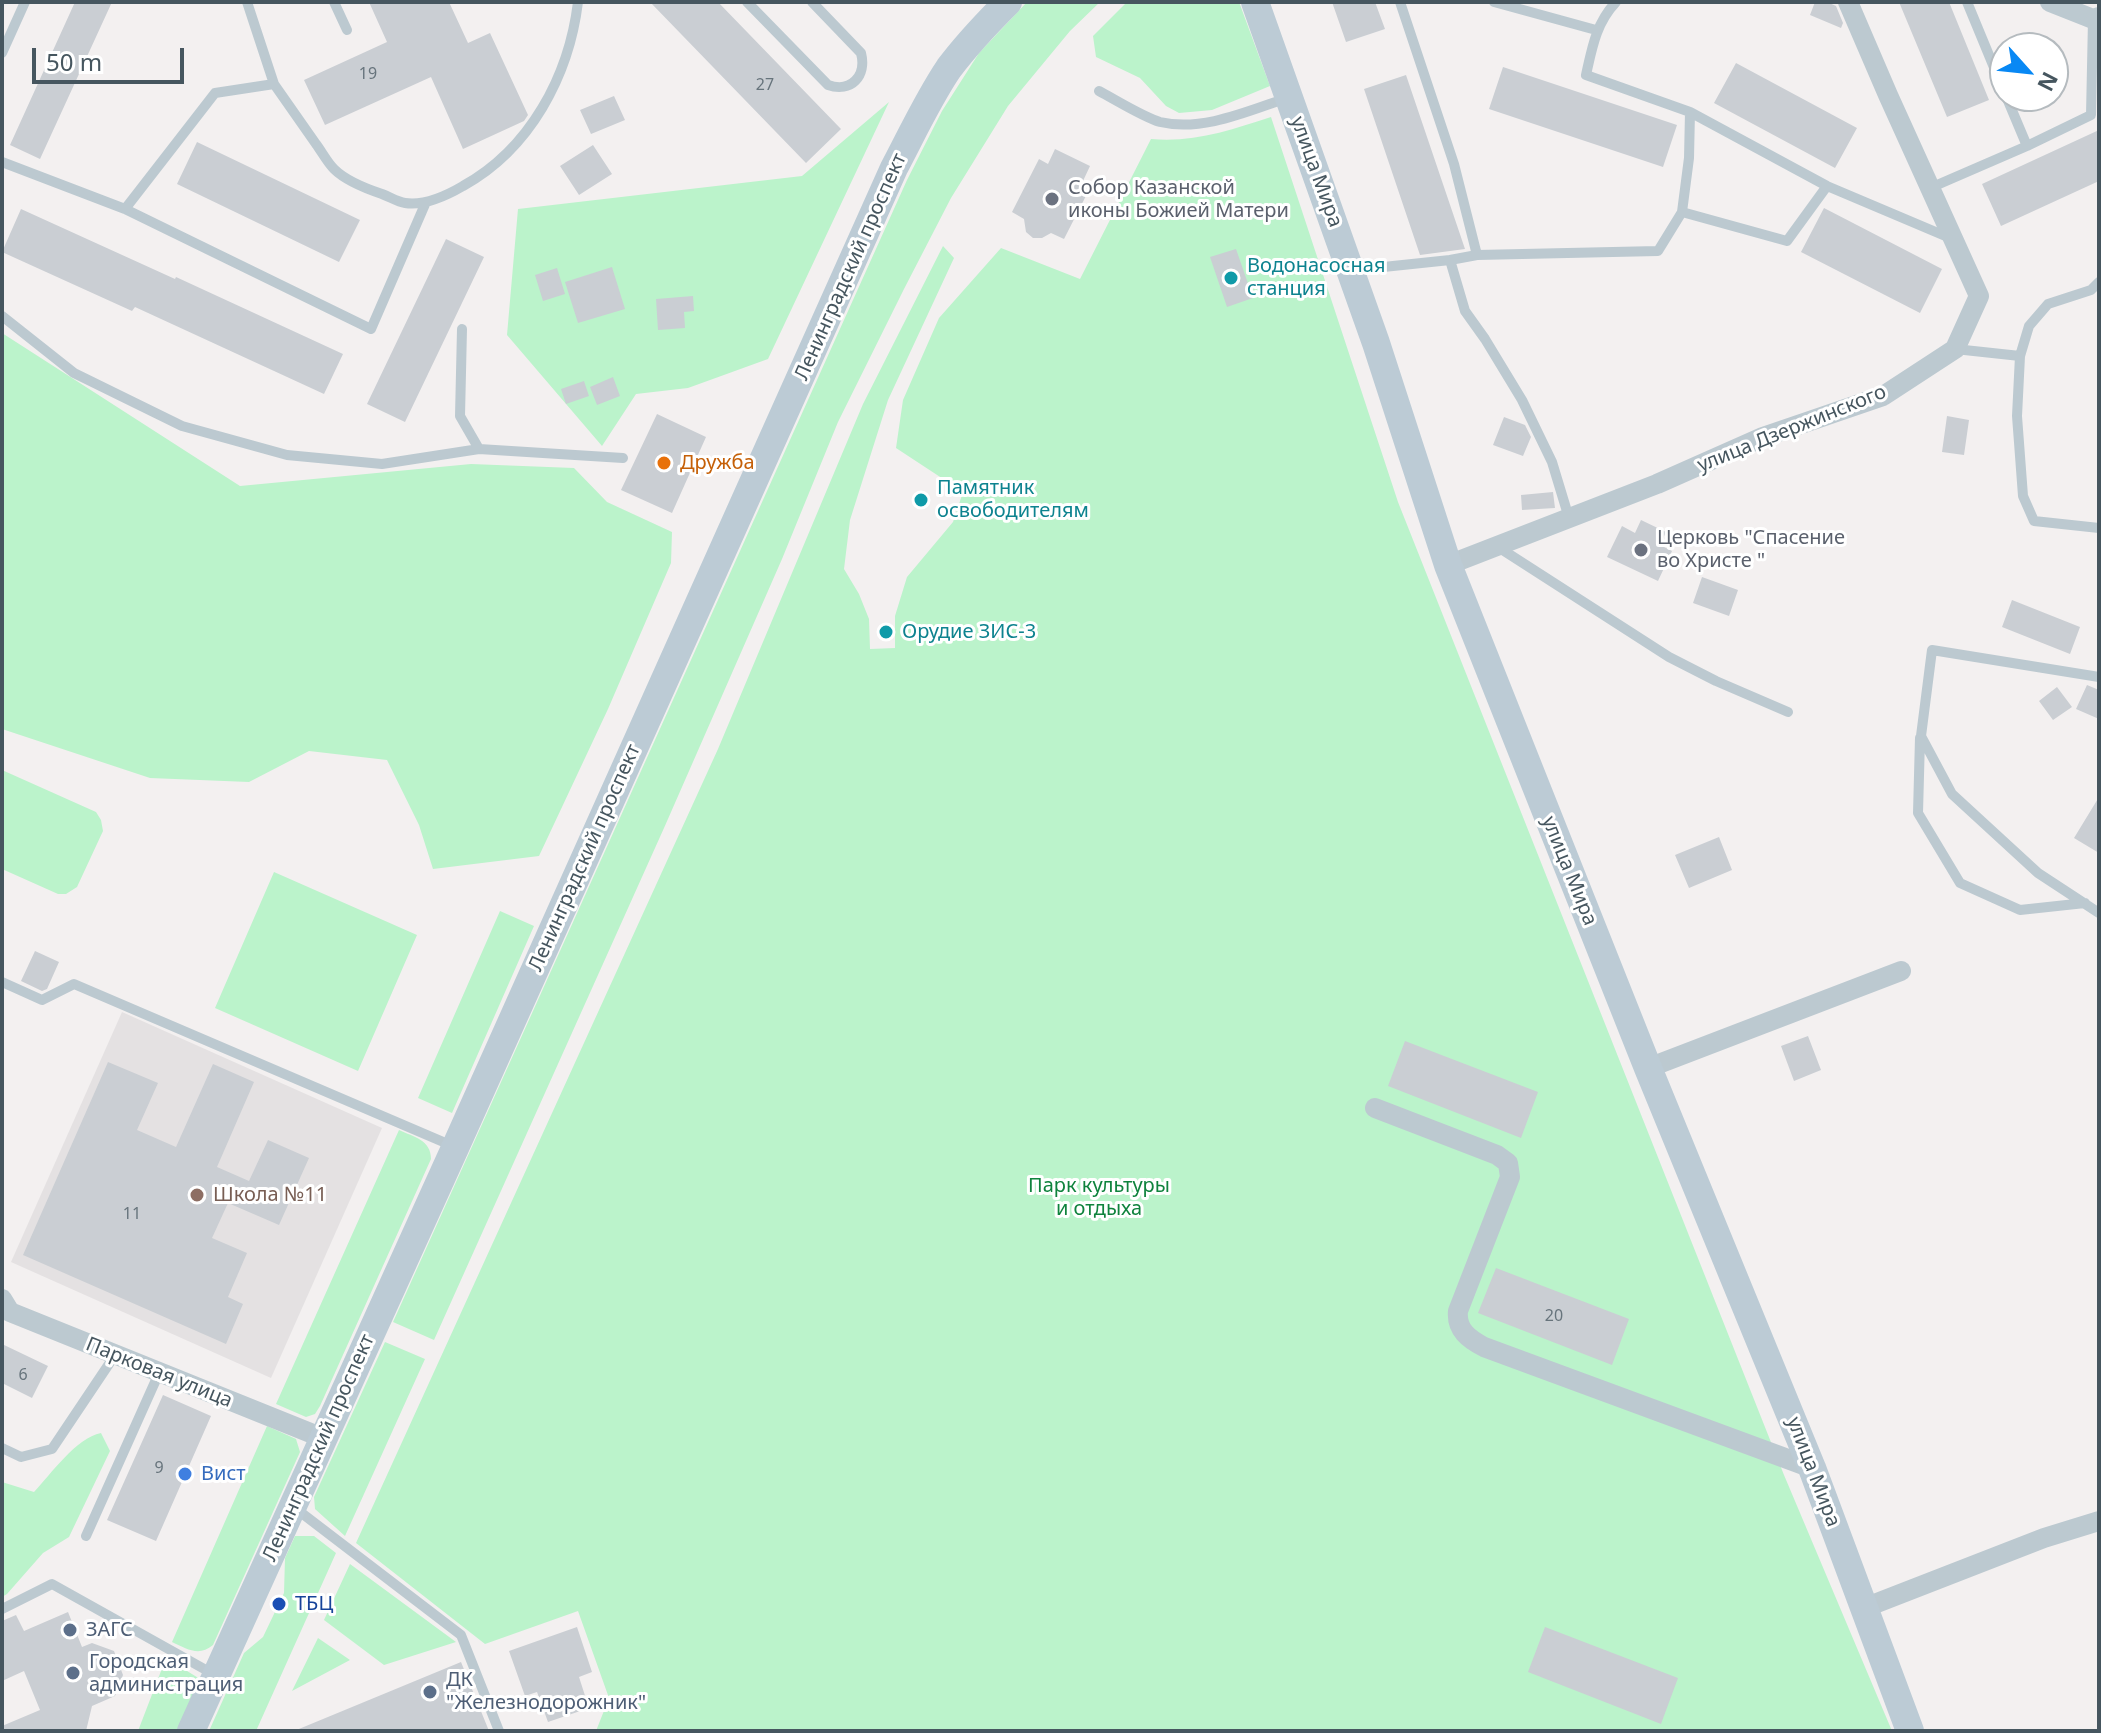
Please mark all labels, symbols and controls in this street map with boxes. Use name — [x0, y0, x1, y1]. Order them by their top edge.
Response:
scale bar — [36, 32, 188, 82]
north arrow — [1989, 32, 2069, 112]
text: 50 m — [46, 45, 102, 78]
house number: 19 — [359, 64, 377, 84]
text: N — [2031, 67, 2066, 97]
house number: 27 — [756, 75, 774, 95]
street label: улица Мира — [1285, 114, 1347, 230]
street label: Ленинградский проспект — [790, 150, 912, 384]
place label: Собор Казанской иконы Божией Матери — [1068, 176, 1289, 223]
marker: Собор Казанской иконы Божией Матери — [1043, 190, 1061, 208]
place label: Водонасосная станция — [1247, 254, 1385, 301]
marker: Водонасосная станция — [1222, 269, 1240, 287]
street label: улица Дзержинского — [1694, 380, 1890, 478]
place label: Дружба — [680, 451, 755, 475]
marker: Дружба — [655, 454, 673, 472]
place label: Памятник освободителям — [937, 476, 1089, 523]
marker: Памятник освободителям — [912, 491, 930, 509]
place label: Церковь "Спасение во Христе " — [1657, 526, 1845, 573]
marker: Церковь "Спасение во Христе " — [1632, 541, 1650, 559]
place label: Орудие ЗИС-3 — [902, 620, 1036, 644]
marker: Орудие ЗИС-3 — [877, 623, 895, 641]
street label: Ленинградский проспект — [524, 741, 646, 975]
street label: улица Мира — [1536, 813, 1602, 929]
park label: Парк культуры и отдыха — [1028, 1174, 1170, 1221]
place label: Школа №11 — [213, 1183, 327, 1207]
marker: Школа №11 — [188, 1186, 206, 1204]
house number: 11 — [123, 1204, 141, 1224]
house number: 20 — [1545, 1306, 1563, 1326]
street label: Ленинградский проспект — [258, 1331, 380, 1565]
street label: Парковая улица — [82, 1333, 236, 1413]
house number: 6 — [18, 1365, 28, 1385]
street label: улица Мира — [1781, 1414, 1845, 1530]
house number: 9 — [154, 1458, 164, 1478]
place label: Вист — [201, 1462, 246, 1486]
marker: Вист — [176, 1465, 194, 1483]
place label: ТБЦ — [295, 1592, 333, 1616]
marker: ТБЦ — [270, 1595, 288, 1613]
place label: ЗАГС — [86, 1618, 133, 1642]
marker: ЗАГС — [61, 1621, 79, 1639]
place label: Городская администрация — [89, 1650, 243, 1697]
marker: Городская администрация — [64, 1664, 82, 1682]
place label: ДК "Железнодорожник" — [446, 1668, 646, 1715]
marker: ДК "Железнодорожник" — [421, 1683, 439, 1701]

